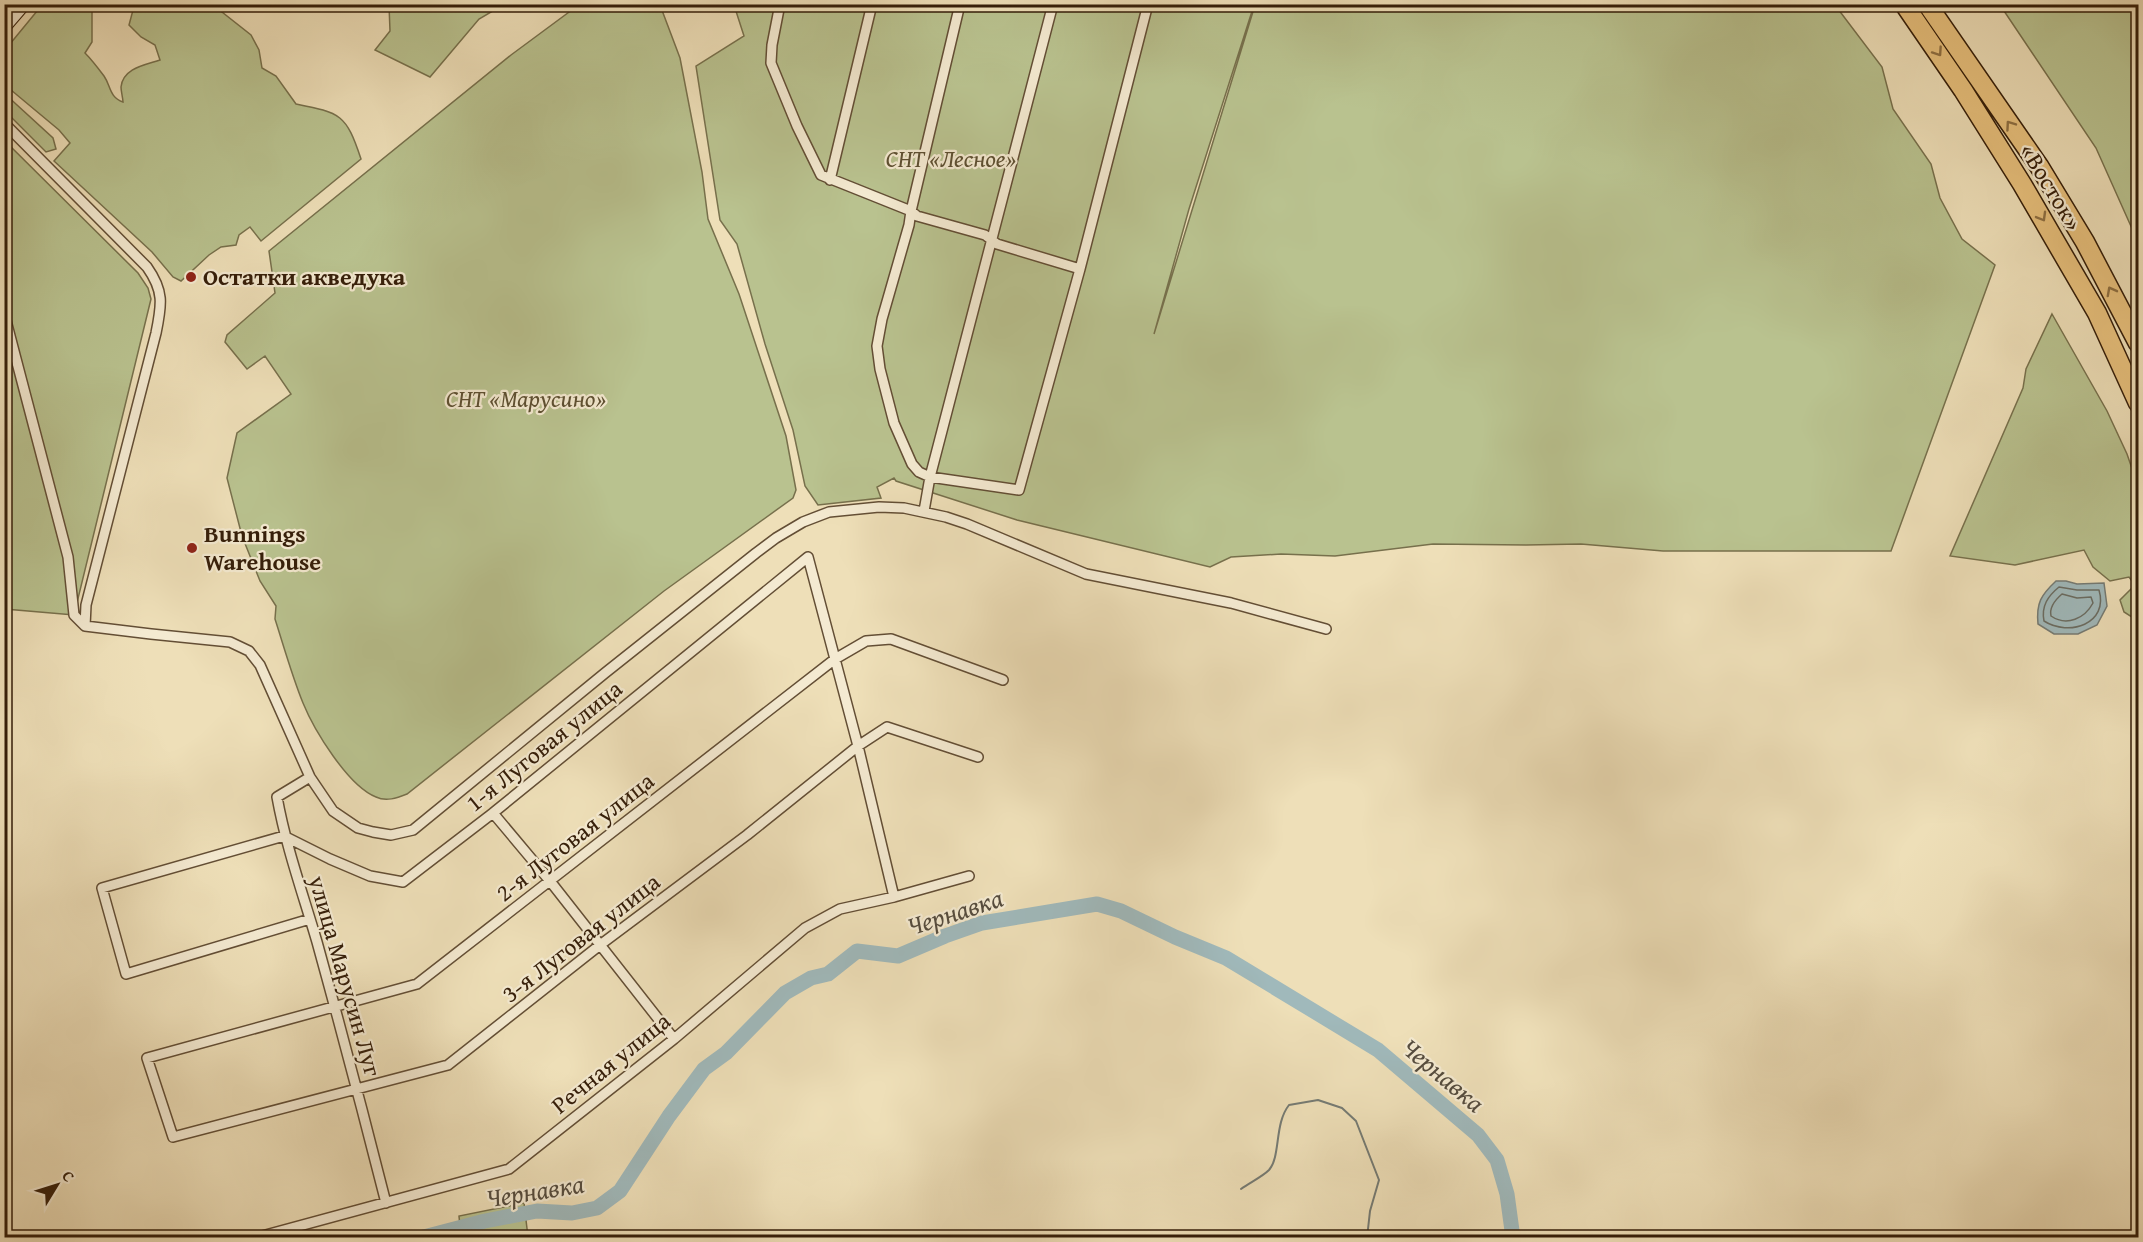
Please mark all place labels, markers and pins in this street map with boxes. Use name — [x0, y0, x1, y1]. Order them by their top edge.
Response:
place label: Остатки акведука — [203, 259, 406, 294]
marker: Остатки акведука — [184, 270, 198, 284]
place label: Bunnings Warehouse — [204, 516, 321, 579]
marker: Bunnings Warehouse — [185, 541, 199, 555]

